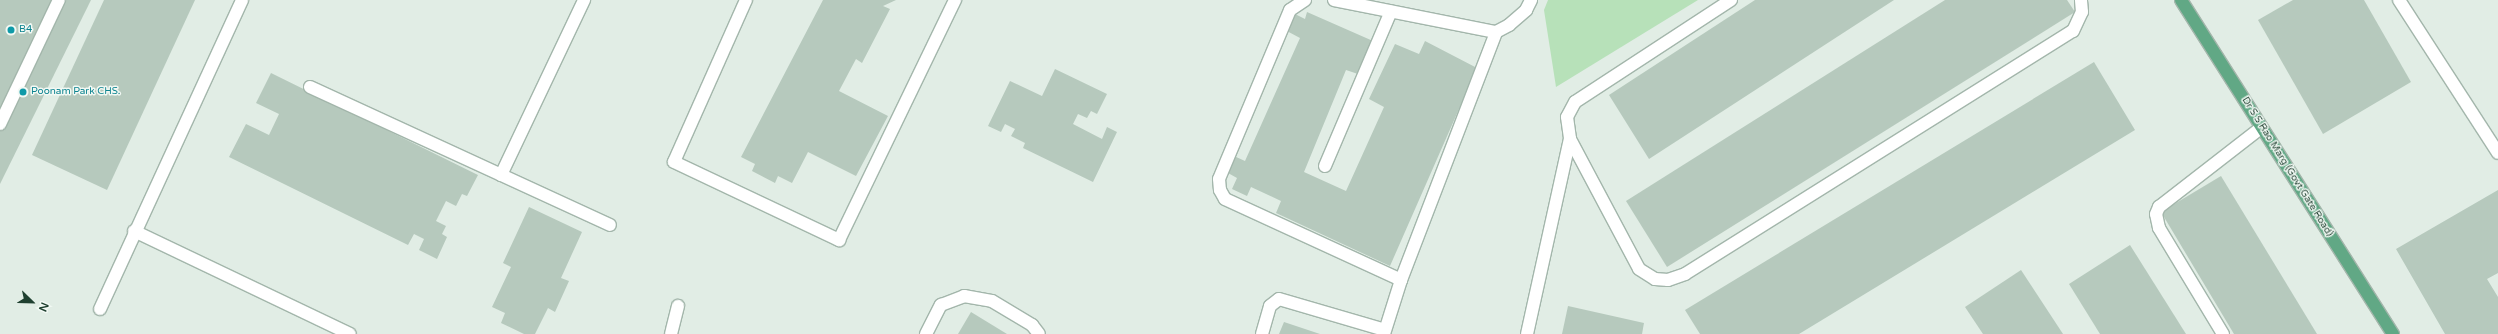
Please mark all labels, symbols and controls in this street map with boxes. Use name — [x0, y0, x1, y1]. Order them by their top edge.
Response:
place label: B4 — [19, 24, 32, 36]
marker: B4 — [6, 25, 16, 35]
place label: Poonam Park CHS. — [31, 86, 120, 98]
marker: Poonam Park CHS. — [18, 87, 28, 97]
street label: Dr S S Rao Marg (Govt Gate Road) — [2239, 95, 2335, 239]
north arrow — [12, 282, 52, 322]
text: N — [36, 300, 51, 313]

